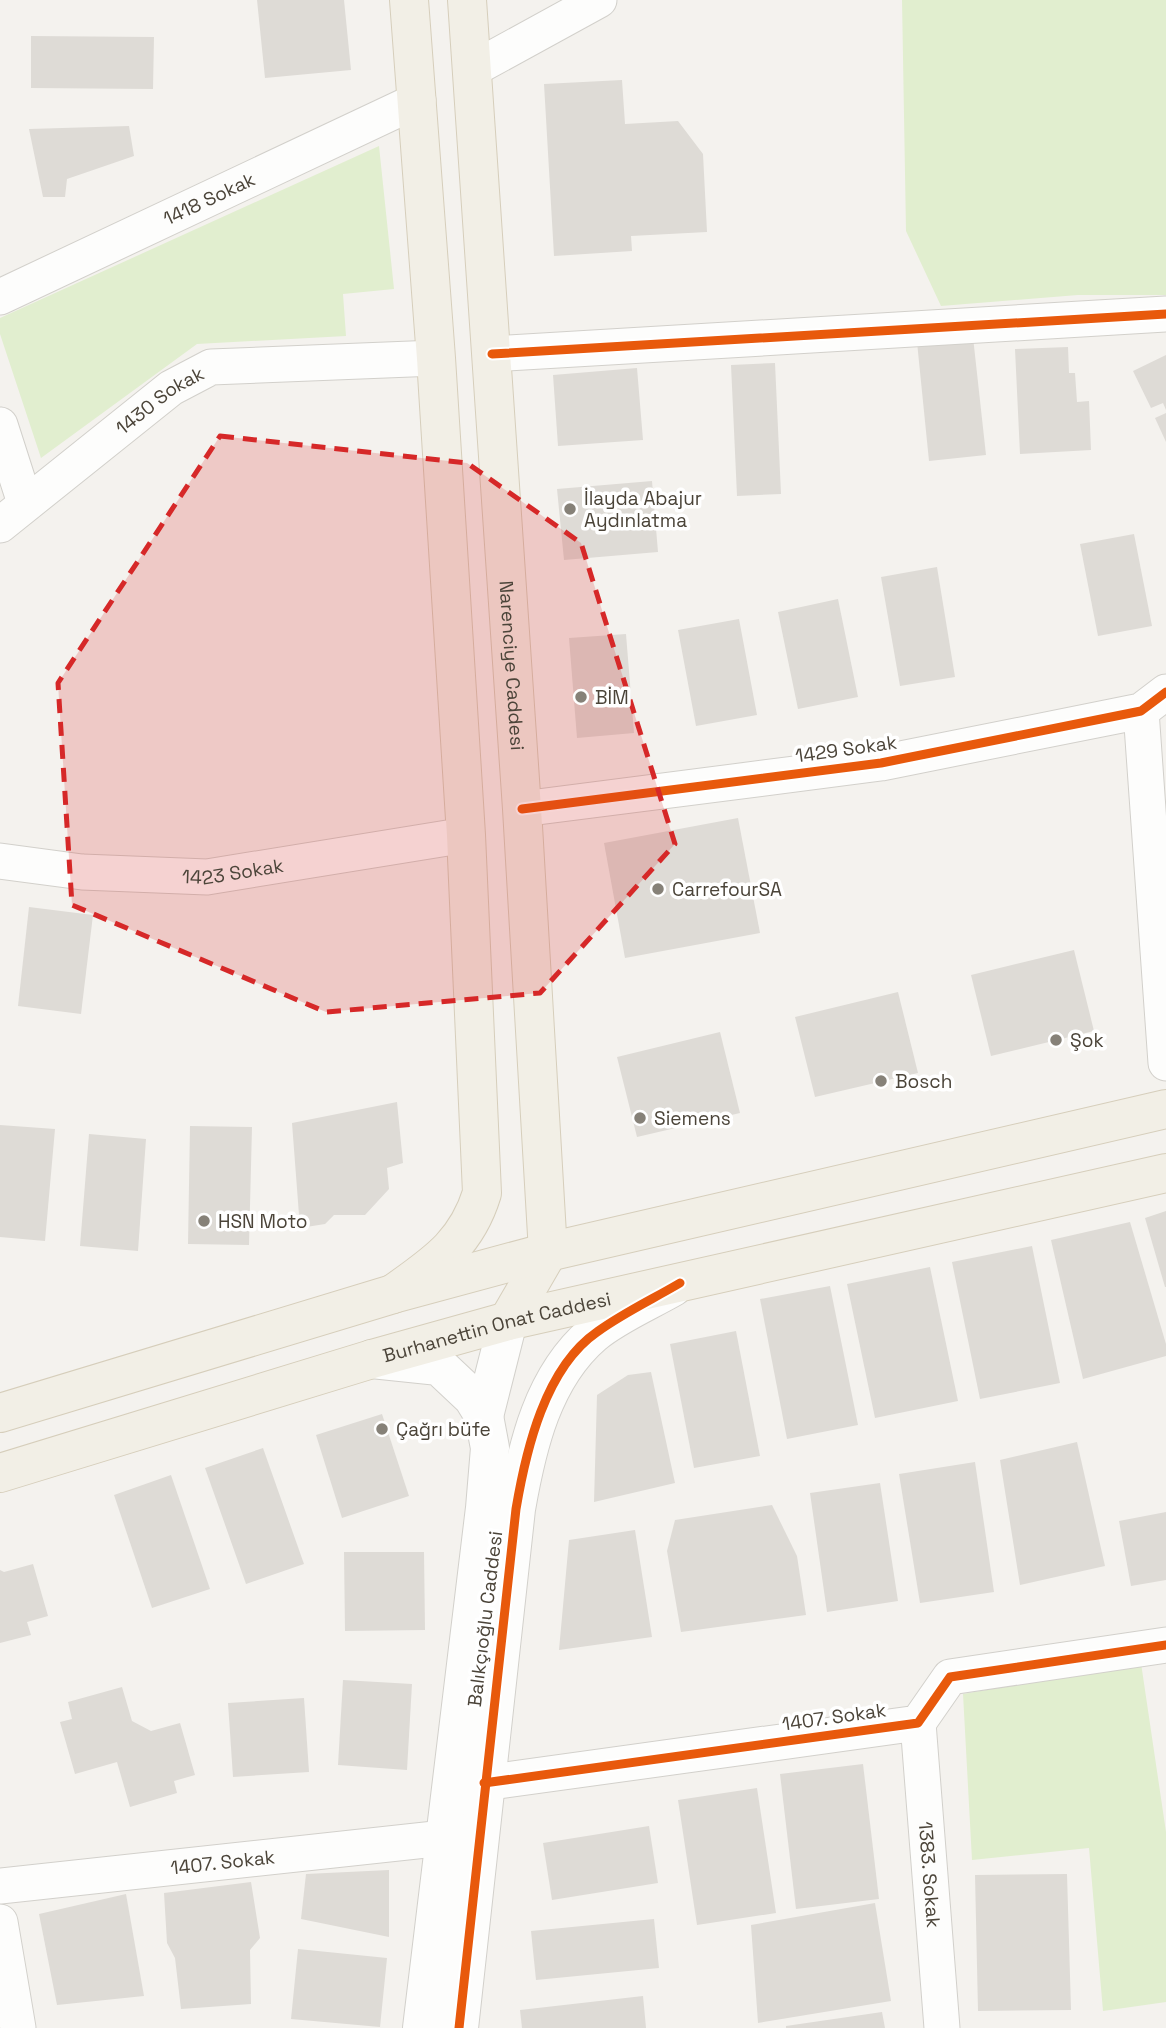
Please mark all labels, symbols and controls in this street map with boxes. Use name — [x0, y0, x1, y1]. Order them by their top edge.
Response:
street label: 1418 Sokak — [159, 166, 259, 231]
street label: 1430 Sokak — [110, 360, 208, 440]
place label: İlayda Abajur Aydınlatma — [584, 486, 702, 533]
marker: İlayda Abajur Aydınlatma — [562, 501, 578, 517]
street label: Narenciye Caddesi — [494, 580, 530, 751]
place label: BİM — [595, 685, 629, 710]
marker: BİM — [573, 689, 589, 705]
street label: 1429 Sokak — [794, 730, 898, 768]
street label: 1423 Sokak — [182, 852, 285, 890]
place label: CarrefourSA — [672, 877, 782, 902]
marker: CarrefourSA — [650, 881, 666, 897]
place label: Şok — [1070, 1028, 1104, 1053]
marker: Şok — [1048, 1032, 1064, 1048]
place label: Bosch — [895, 1069, 952, 1094]
marker: Bosch — [873, 1073, 889, 1089]
place label: Siemens — [654, 1106, 731, 1131]
marker: Siemens — [632, 1110, 648, 1126]
place label: HSN Moto — [218, 1209, 308, 1234]
marker: HSN Moto — [196, 1213, 212, 1229]
street label: Burhanettin Onat Caddesi — [380, 1286, 613, 1368]
place label: Çağrı büfe — [396, 1417, 491, 1442]
marker: Çağrı büfe — [374, 1421, 390, 1437]
street label: Balıkçıoğlu Caddesi — [462, 1530, 508, 1708]
street label: 1407. Sokak — [780, 1697, 888, 1737]
street label: 1383. Sokak — [913, 1821, 947, 1929]
street label: 1407. Sokak — [169, 1844, 276, 1880]

